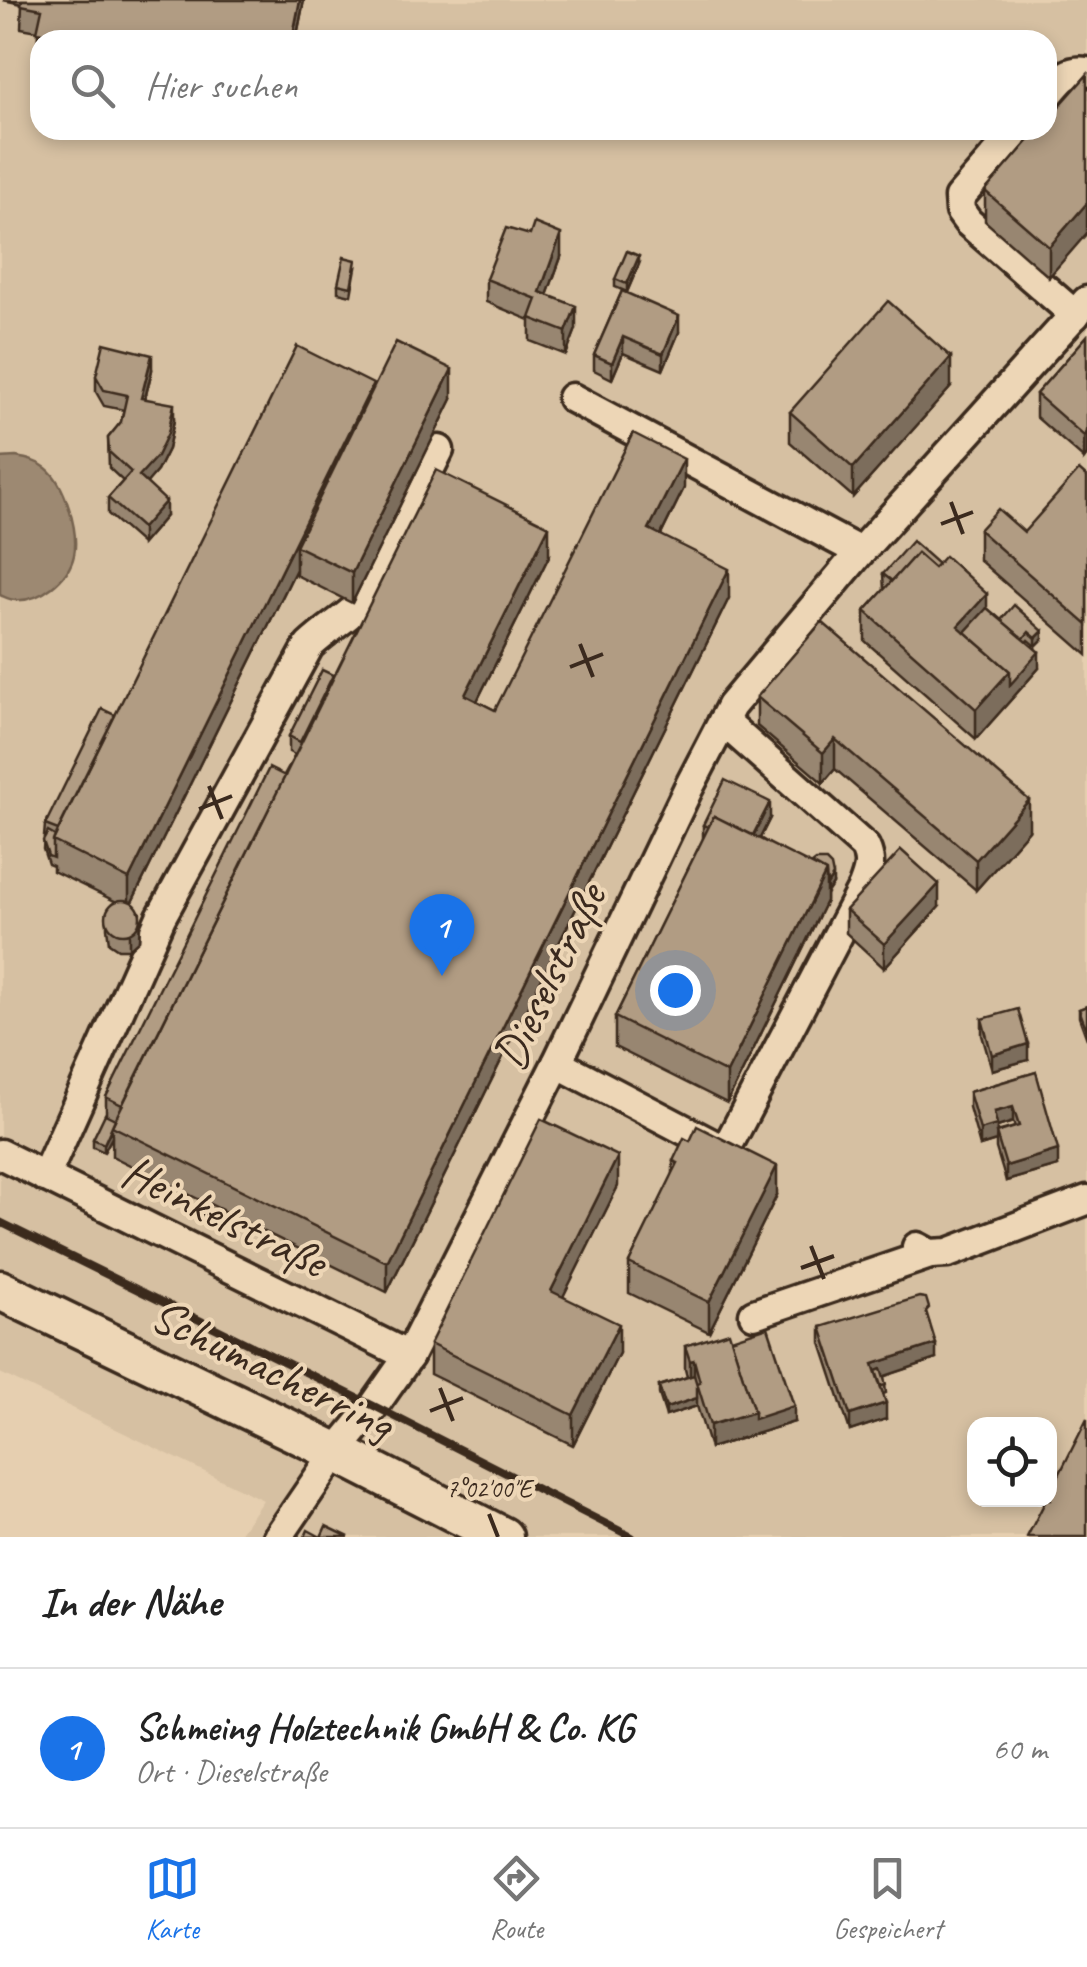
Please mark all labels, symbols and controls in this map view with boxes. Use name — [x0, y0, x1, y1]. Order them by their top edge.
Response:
search box — [30, 30, 1057, 140]
icon: search — [65, 58, 120, 113]
text: Hier suchen — [145, 62, 297, 109]
street label: Dieselstraße — [478, 871, 621, 1079]
pin: 1 — [410, 894, 474, 976]
your location — [650, 965, 701, 1016]
street label: Heinkelstraße — [113, 1141, 339, 1292]
street label: Schumacherring — [142, 1285, 406, 1455]
map controls — [967, 1417, 1057, 1507]
button: locate — [967, 1417, 1057, 1507]
text: 7°02'00"E — [446, 1473, 534, 1505]
text: In der Nähe — [40, 1576, 221, 1629]
text: Schmeing Holztechnik GmbH & Co. KG — [135, 1704, 634, 1751]
text: 1 — [65, 1728, 80, 1769]
text: 60 m — [993, 1728, 1047, 1769]
text: Ort · Dieselstraße — [135, 1751, 327, 1792]
tab: Karte — [145, 1851, 200, 1946]
tab: Route — [489, 1851, 544, 1946]
tab: Gespeichert — [833, 1851, 942, 1946]

